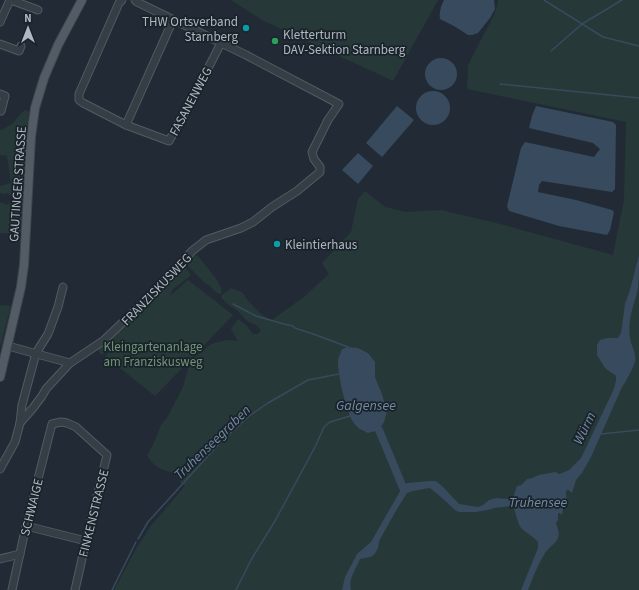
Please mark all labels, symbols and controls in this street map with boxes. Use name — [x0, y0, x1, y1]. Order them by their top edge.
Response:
north arrow — [8, 8, 48, 48]
text: N — [24, 11, 32, 26]
place label: THW Ortsverband Starnberg — [142, 13, 238, 46]
marker: THW Ortsverband Starnberg — [241, 23, 251, 33]
place label: Kletterturm DAV-Sektion Starnberg — [283, 26, 406, 59]
marker: Kletterturm DAV-Sektion Starnberg — [270, 36, 280, 46]
street label: FASANENWEG — [165, 64, 217, 139]
street label: GAUTINGER STRASSE — [5, 126, 31, 242]
place label: Kleintierhaus — [285, 236, 358, 254]
marker: Kleintierhaus — [272, 239, 282, 249]
street label: FRANZISKUSWEG — [118, 250, 196, 330]
park label: Kleingartenanlage am Franziskusweg — [103, 338, 203, 371]
water label: Galgensee — [336, 396, 396, 416]
water label: Truhenseegraben — [170, 401, 256, 485]
water label: Würm — [568, 409, 601, 448]
street label: FINKENSTRASSE — [74, 467, 114, 559]
street label: SCHWAIGE — [16, 477, 48, 538]
water label: Truhensee — [509, 493, 568, 513]

